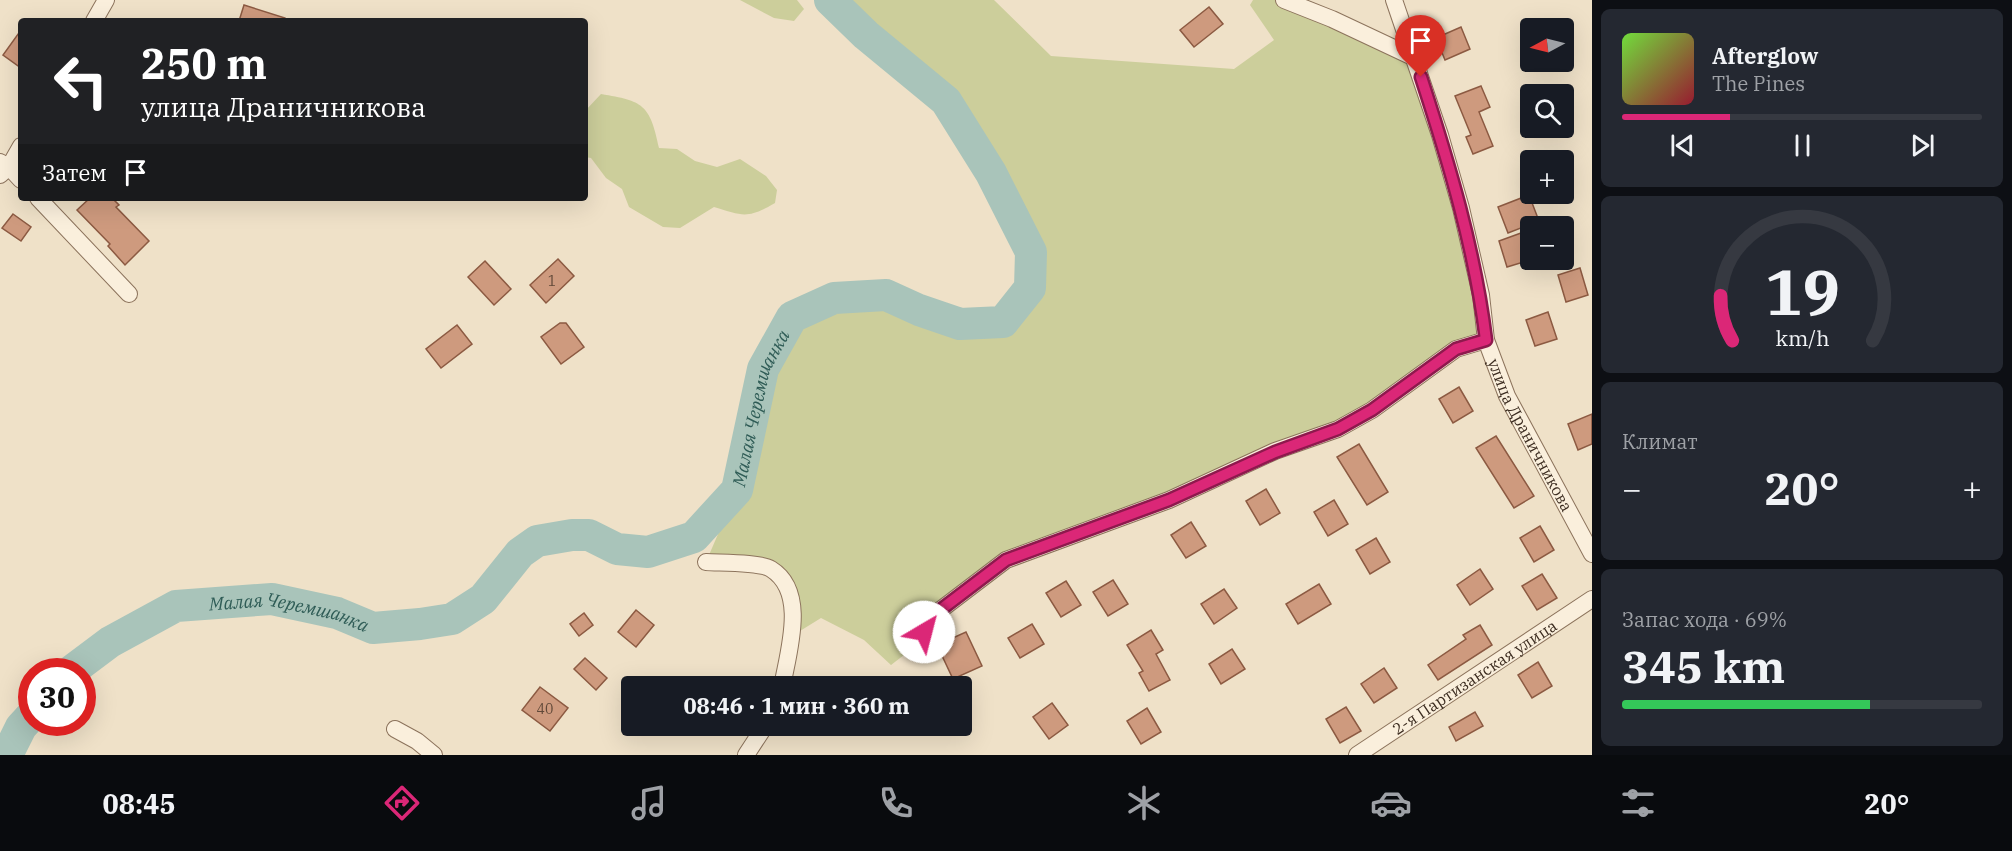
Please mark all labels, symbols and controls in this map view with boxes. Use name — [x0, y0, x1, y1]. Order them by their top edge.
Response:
pin — [1395, 15, 1446, 77]
north arrow — [1520, 18, 1574, 72]
map controls — [1520, 18, 1574, 270]
icon: arrive — [1404, 24, 1437, 57]
text: 250 m — [141, 36, 267, 91]
text: Afterglow — [1712, 41, 1819, 70]
icon: left — [42, 42, 120, 120]
text: The Pines — [1712, 70, 1805, 97]
button: search — [1520, 84, 1574, 138]
text: улица Драничникова — [141, 89, 426, 124]
icon: previous — [1666, 129, 1699, 162]
icon: pause — [1786, 129, 1819, 162]
icon: next — [1906, 129, 1939, 162]
button: + — [1520, 150, 1574, 204]
icon: arrive — [119, 156, 152, 189]
text: Затем — [42, 158, 107, 187]
button: − — [1520, 216, 1574, 270]
text: 19 — [1765, 251, 1839, 332]
house number: 1 — [548, 272, 556, 290]
water label: Малая Черемшанка — [726, 325, 794, 489]
text: km/h — [1775, 325, 1829, 353]
street label: улица Драничникова — [1484, 356, 1577, 515]
text: Климат — [1622, 428, 1698, 455]
text: 20° — [1764, 459, 1840, 517]
text: − — [1622, 467, 1642, 510]
text: + — [1962, 467, 1982, 510]
water label: Малая Черемшанка — [207, 587, 373, 637]
position arrow — [892, 600, 956, 664]
text: Запас хода · 69% — [1622, 606, 1787, 633]
street label: 2-я Партизанская улица — [1388, 615, 1561, 739]
text: 345 km — [1622, 637, 1785, 695]
speed limit sign: 30 — [18, 658, 96, 736]
text: 08:46 · 1 мин · 360 m — [683, 691, 910, 720]
house number: 40 — [537, 700, 553, 718]
icon: directions — [381, 782, 423, 824]
icon: music — [628, 782, 670, 824]
icon: phone — [875, 782, 917, 824]
icon: climate — [1123, 782, 1165, 824]
icon: car — [1370, 782, 1412, 824]
icon: filters — [1617, 782, 1659, 824]
text: 08:45 — [103, 786, 176, 821]
text: 20° — [1864, 786, 1909, 821]

